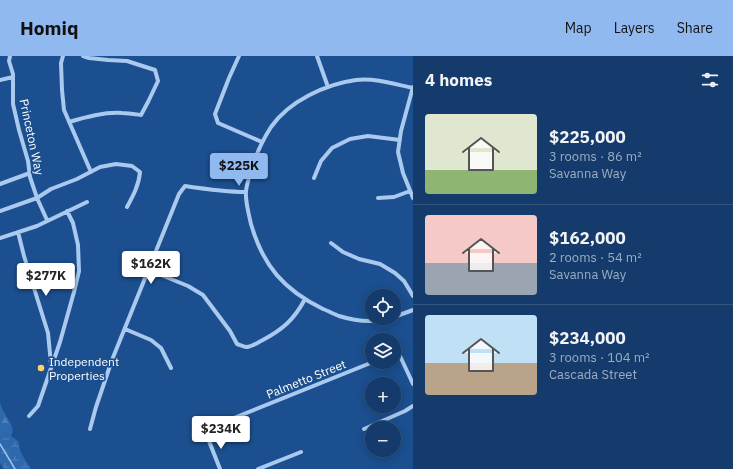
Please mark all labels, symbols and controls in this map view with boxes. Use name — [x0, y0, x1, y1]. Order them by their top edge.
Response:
text: Homiq — [20, 16, 78, 40]
text: Map — [565, 19, 592, 37]
text: Layers — [614, 19, 655, 37]
text: Share — [677, 19, 713, 37]
text: 4 homes — [425, 69, 492, 91]
icon: filters — [699, 69, 721, 91]
street label: Princeton Way — [17, 98, 47, 176]
text: $225,000 — [549, 126, 626, 148]
icon: home — [457, 130, 505, 178]
text: 3 rooms · 86 m² — [549, 148, 642, 165]
pin: $225K — [211, 153, 267, 187]
text: $225K — [219, 157, 259, 174]
text: Savanna Way — [549, 165, 626, 182]
text: $162,000 — [549, 227, 626, 249]
icon: home — [457, 231, 505, 279]
text: 2 rooms · 54 m² — [549, 249, 642, 266]
pin: $162K — [123, 251, 179, 285]
text: $162K — [131, 255, 171, 272]
pin: $277K — [18, 263, 74, 297]
text: Savanna Way — [549, 266, 626, 283]
text: $277K — [26, 267, 66, 284]
map controls — [365, 289, 401, 457]
button: locate — [365, 289, 401, 325]
text: $234,000 — [549, 327, 626, 349]
icon: home — [457, 331, 505, 379]
button: layers — [365, 333, 401, 369]
text: 3 rooms · 104 m² — [549, 349, 650, 366]
place label: Independent Properties — [49, 354, 119, 383]
street label: Palmetto Street — [264, 356, 348, 402]
marker: Independent Properties — [36, 363, 46, 373]
text: Cascada Street — [549, 366, 637, 383]
button: + — [365, 377, 401, 413]
pin: $234K — [193, 416, 249, 450]
text: $234K — [201, 420, 241, 437]
button: − — [365, 421, 401, 457]

